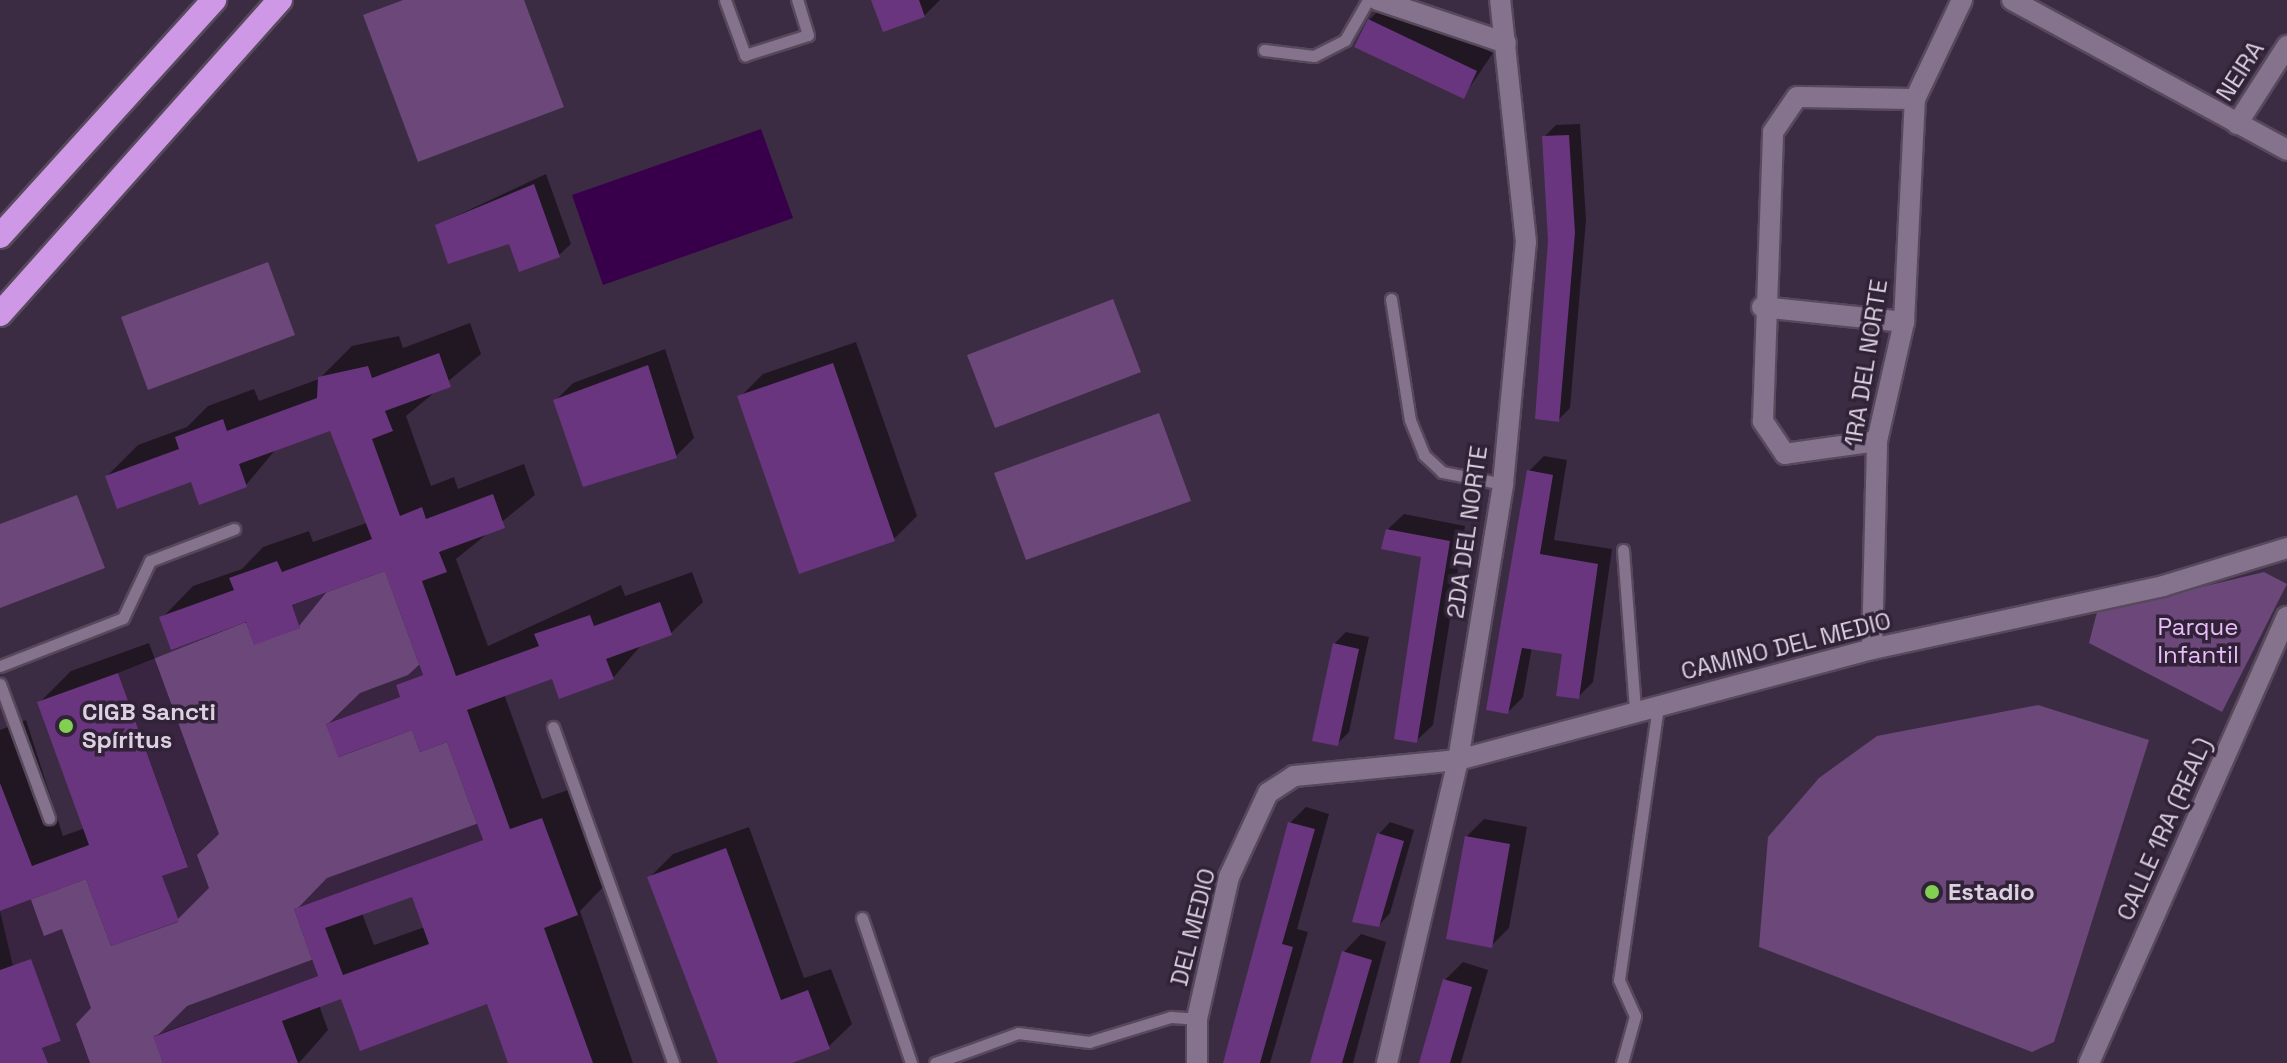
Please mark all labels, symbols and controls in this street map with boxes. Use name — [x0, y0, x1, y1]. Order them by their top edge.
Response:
street label: NEIRA — [2210, 36, 2270, 106]
street label: 1RA DEL NORTE — [1839, 277, 1893, 449]
street label: 2DA DEL NORTE — [1441, 444, 1493, 620]
street label: CAMINO DEL MEDIO — [1678, 606, 1894, 686]
park label: Parque Infantil — [2157, 613, 2239, 669]
place label: CIGB Sancti Spíritus — [82, 698, 216, 754]
marker: CIGB Sancti Spíritus — [57, 717, 75, 735]
street label: CALLE 1RA (REAL) — [2111, 733, 2217, 925]
street label: DEL MEDIO — [1164, 865, 1222, 989]
place label: Estadio — [1948, 878, 2035, 906]
marker: Estadio — [1923, 883, 1941, 901]

